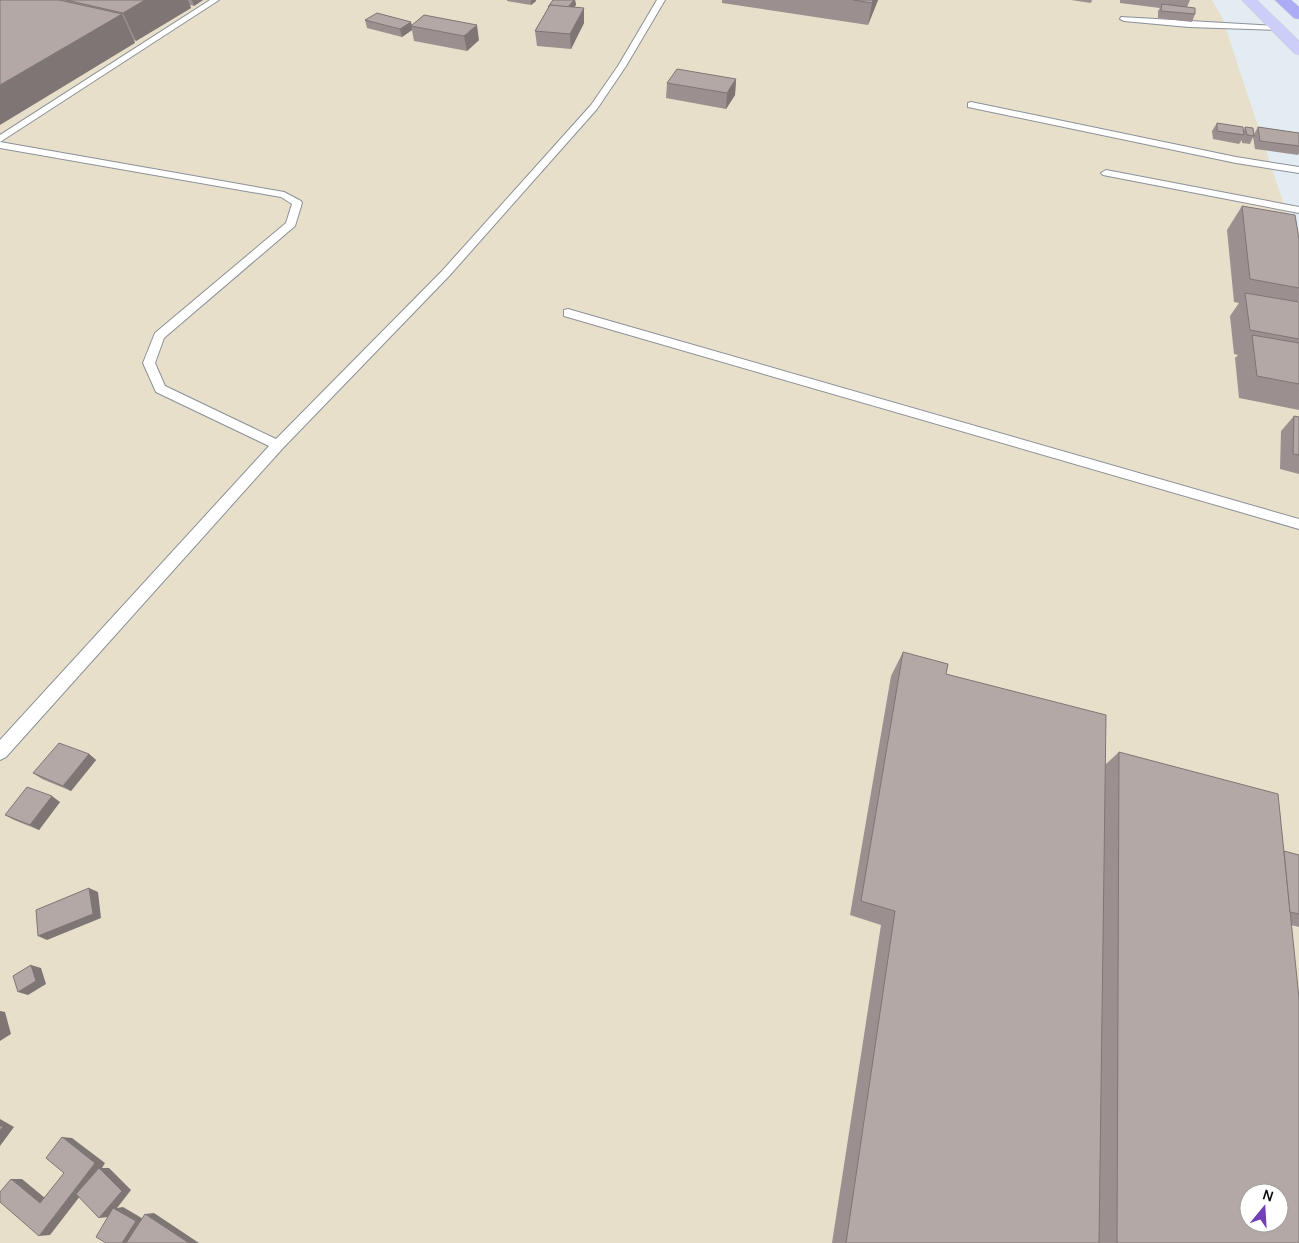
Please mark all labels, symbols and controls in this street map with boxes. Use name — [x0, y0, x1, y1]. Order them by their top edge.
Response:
north arrow — [1239, 1183, 1289, 1233]
text: N — [1260, 1185, 1276, 1206]

